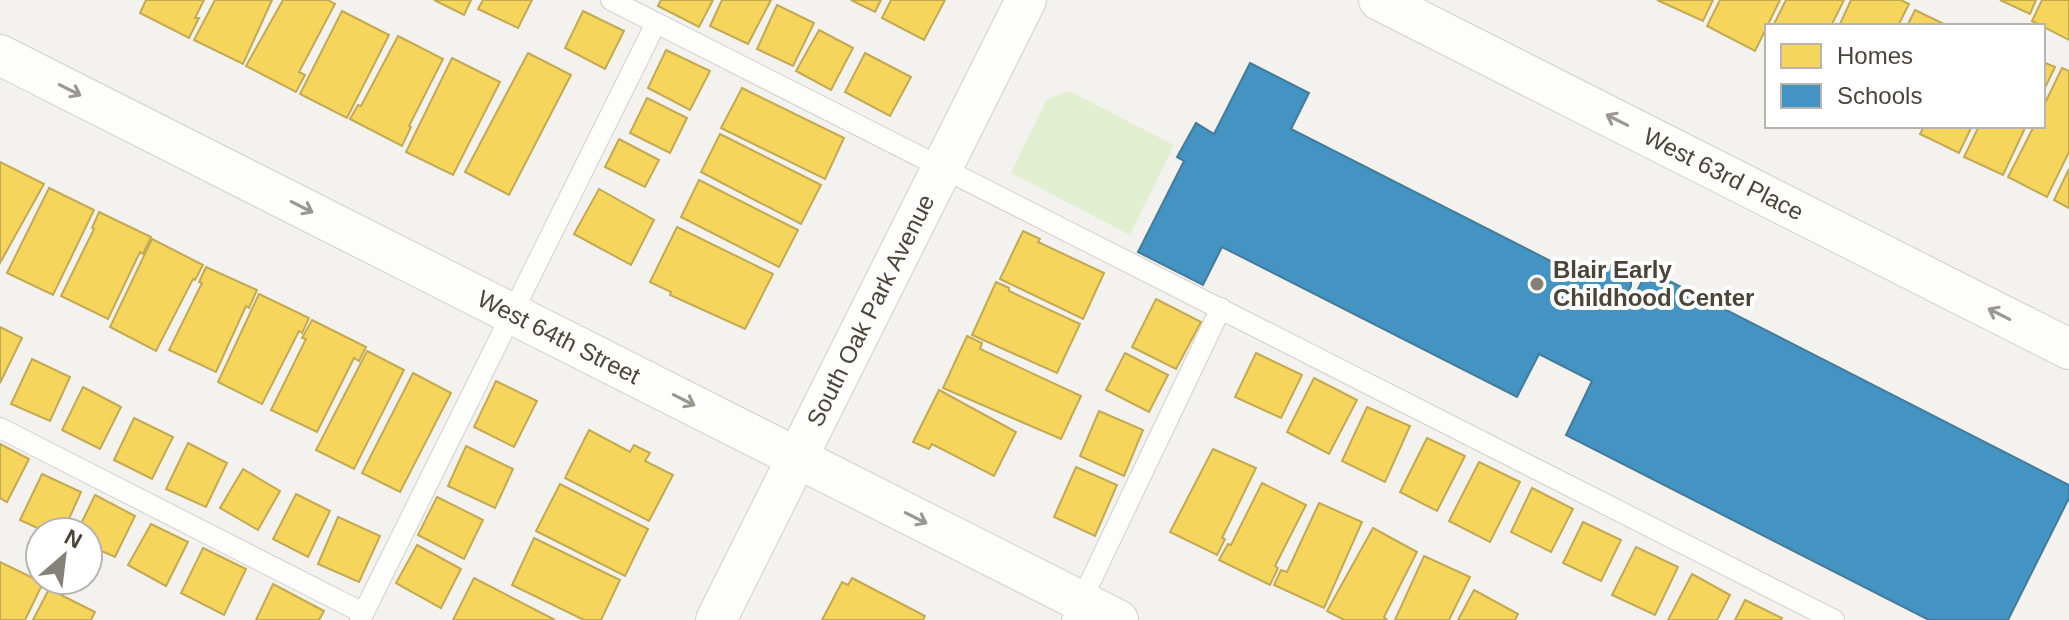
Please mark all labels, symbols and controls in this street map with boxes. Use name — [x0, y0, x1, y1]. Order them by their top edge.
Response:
legend — [1765, 24, 2045, 128]
text: Homes — [1837, 42, 1913, 69]
text: Schools — [1837, 82, 1922, 109]
one-way arrow — [57, 83, 81, 98]
one-way arrow — [1606, 112, 1630, 128]
street label: West 63rd Place — [1639, 122, 1808, 225]
street label: South Oak Park Avenue — [801, 190, 940, 431]
one-way arrow — [289, 200, 313, 216]
place label: Blair Early Childhood Center — [1553, 256, 1754, 311]
marker: Blair Early Childhood Center — [1528, 275, 1546, 293]
street label: West 64th Street — [473, 285, 645, 389]
one-way arrow — [1988, 305, 2012, 321]
one-way arrow — [671, 393, 695, 408]
one-way arrow — [903, 510, 927, 526]
north arrow — [24, 516, 104, 596]
text: N — [60, 524, 86, 554]

